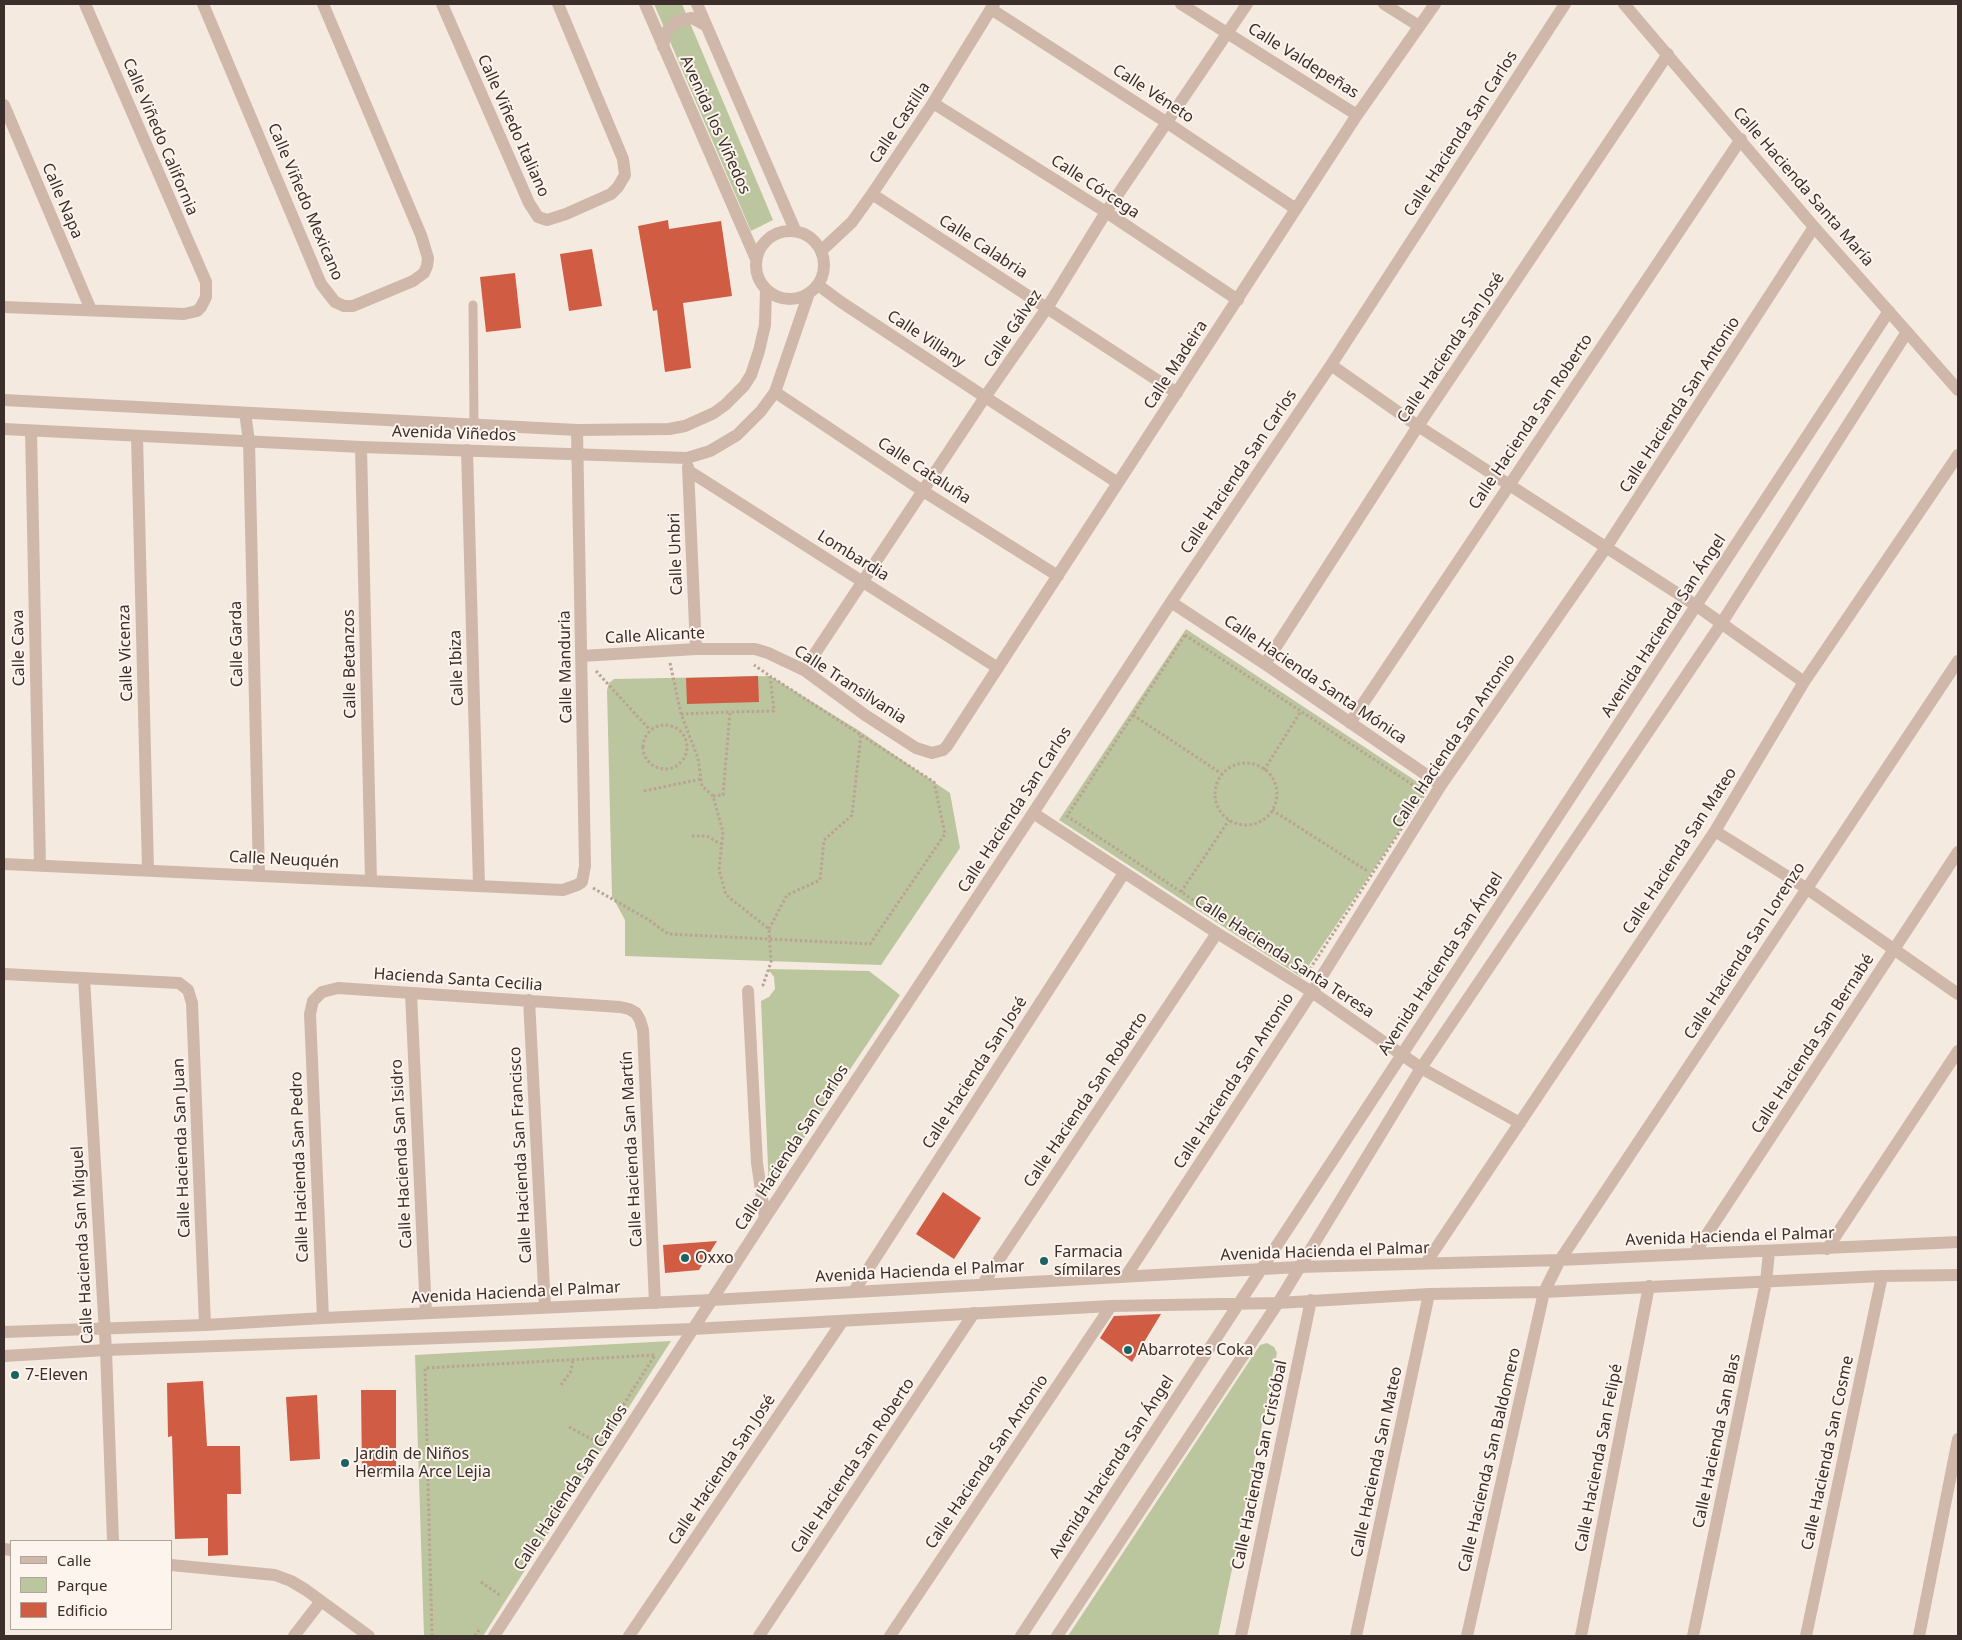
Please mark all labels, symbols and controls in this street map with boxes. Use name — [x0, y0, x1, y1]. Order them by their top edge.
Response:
street label: Calle Valdepeñas — [1244, 19, 1362, 103]
street label: Calle Hacienda San Carlos — [1400, 47, 1522, 221]
street label: Calle Viñedo Italiano — [473, 52, 553, 200]
street label: Avenida los Viñedos — [676, 53, 754, 197]
street label: Calle Viñedo California — [118, 55, 202, 219]
street label: Calle Véneto — [1109, 61, 1197, 127]
street label: Calle Castilla — [866, 78, 934, 168]
street label: Calle Hacienda Santa María — [1729, 103, 1877, 271]
street label: Calle Viñedo Mexicano — [263, 121, 347, 283]
street label: Calle Córcega — [1047, 151, 1143, 223]
street label: Calle Napa — [37, 160, 87, 242]
street label: Calle Calabria — [935, 211, 1031, 283]
street label: Calle Hacienda San José — [1393, 269, 1509, 427]
street label: Calle Gálvez — [980, 286, 1046, 372]
street label: Calle Villany — [883, 307, 969, 371]
street label: Calle Hacienda San Antonio — [1616, 313, 1744, 497]
street label: Calle Madeira — [1140, 317, 1212, 413]
street label: Calle Hacienda San Roberto — [1465, 331, 1597, 513]
street label: Calle Hacienda San Carlos — [1177, 386, 1301, 558]
street label: Avenida Viñedos — [392, 422, 516, 446]
street label: Calle Cataluña — [874, 434, 974, 508]
street label: Calle Unbri — [665, 512, 687, 596]
street label: Lombardia — [814, 526, 892, 586]
street label: Avenida Hacienda San Ángel — [1598, 531, 1730, 721]
street label: Calle Garda — [227, 601, 247, 687]
street label: Calle Vicenza — [115, 604, 137, 702]
street label: Calle Cava — [9, 609, 29, 687]
street label: Calle Betanzos — [339, 609, 361, 719]
street label: Calle Manduria — [555, 610, 577, 724]
street label: Calle Hacienda Santa Mónica — [1220, 612, 1410, 748]
street label: Calle Alicante — [604, 624, 706, 648]
street label: Calle Ibiza — [446, 629, 468, 707]
street label: Calle Transilvania — [790, 642, 910, 728]
street label: Calle Hacienda San Antonio — [1388, 650, 1520, 832]
street label: Calle Hacienda San Carlos — [954, 723, 1076, 897]
street label: Calle Hacienda San Mateo — [1619, 764, 1741, 938]
street label: Calle Neuquén — [228, 848, 340, 872]
street label: Calle Hacienda San Lorenzo — [1680, 859, 1810, 1043]
street label: Avenida Hacienda San Ángel — [1375, 869, 1507, 1059]
street label: Calle Hacienda Santa Teresa — [1191, 892, 1377, 1022]
street label: Calle Hacienda San Bernabé — [1748, 950, 1878, 1138]
street label: Hacienda Santa Cecilia — [373, 965, 543, 995]
street label: Calle Hacienda San Antonio — [1170, 989, 1298, 1173]
street label: Calle Hacienda San José — [919, 993, 1031, 1153]
street label: Calle Hacienda San Roberto — [1020, 1009, 1152, 1191]
street label: Calle Hacienda San Francisco — [506, 1046, 536, 1264]
street label: Calle Hacienda San Martín — [617, 1050, 647, 1248]
street label: Calle Hacienda San Juan — [169, 1058, 195, 1238]
street label: Calle Hacienda San Isidro — [387, 1059, 417, 1249]
street label: Calle Hacienda San Carlos — [731, 1061, 853, 1235]
street label: Calle Hacienda San Pedro — [287, 1071, 313, 1263]
street label: Calle Hacienda San Miguel — [68, 1145, 98, 1345]
street label: Avenida Hacienda el Palmar — [1625, 1224, 1835, 1250]
street label: Avenida Hacienda el Palmar — [1220, 1239, 1430, 1265]
place label: Farmacia símilares — [1054, 1242, 1123, 1280]
place label: Oxxo — [695, 1248, 734, 1268]
marker: Oxxo — [679, 1252, 691, 1264]
marker: Farmacia símilares — [1038, 1255, 1050, 1267]
street label: Avenida Hacienda el Palmar — [815, 1257, 1025, 1287]
street label: Avenida Hacienda el Palmar — [411, 1278, 621, 1308]
place label: Abarrotes Coka — [1138, 1340, 1254, 1360]
marker: Abarrotes Coka — [1122, 1344, 1134, 1356]
street label: Calle Hacienda San Baldomero — [1455, 1346, 1525, 1574]
street label: Calle Hacienda San Blas — [1689, 1352, 1745, 1530]
street label: Calle Hacienda San Cosme — [1798, 1354, 1858, 1552]
street label: Calle Hacienda San Cristóbal — [1228, 1358, 1292, 1572]
street label: Calle Hacienda San Felipé — [1571, 1362, 1627, 1554]
place label: 7-Eleven — [25, 1365, 88, 1385]
street label: Calle Hacienda San Mateo — [1347, 1365, 1407, 1559]
marker: 7-Eleven — [9, 1369, 21, 1381]
street label: Calle Hacienda San Antonio — [921, 1371, 1053, 1553]
street label: Avenida Hacienda San Ángel — [1046, 1372, 1178, 1562]
street label: Calle Hacienda San Roberto — [787, 1375, 919, 1557]
street label: Calle Hacienda San José — [664, 1391, 780, 1549]
street label: Calle Hacienda San Carlos — [510, 1401, 632, 1575]
place label: Jardin de Niños Hermila Arce Lejia — [355, 1444, 491, 1482]
marker: Jardin de Niños Hermila Arce Lejia — [339, 1457, 351, 1469]
legend — [10, 1540, 172, 1630]
text: Calle — [57, 1550, 91, 1570]
text: Parque — [57, 1575, 107, 1595]
text: Edificio — [57, 1600, 108, 1620]

